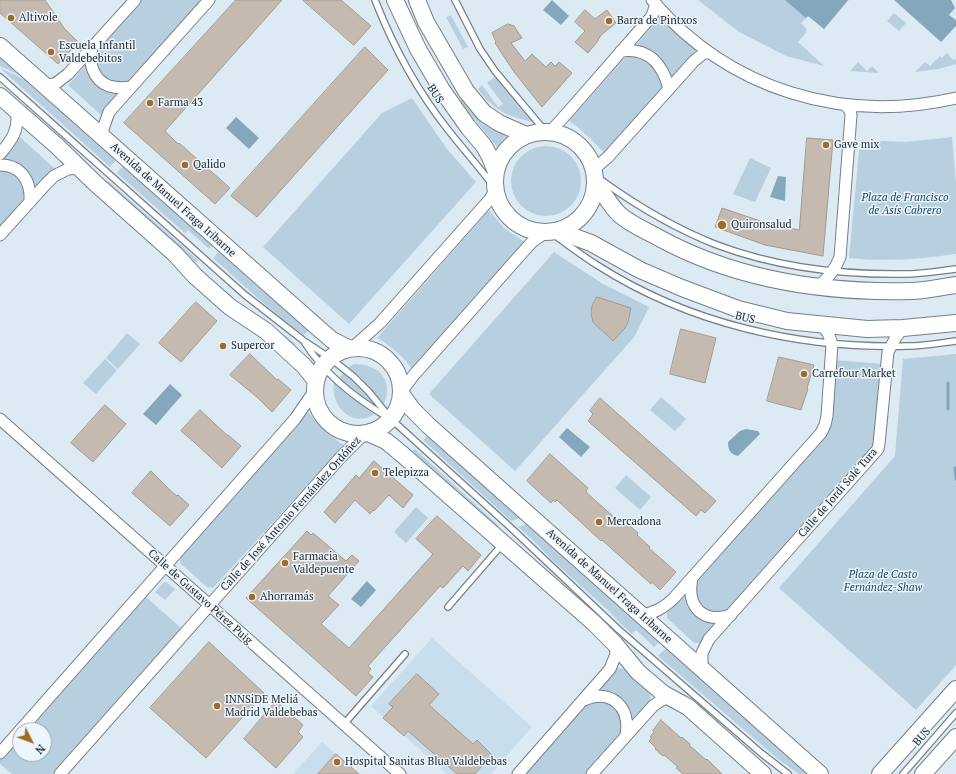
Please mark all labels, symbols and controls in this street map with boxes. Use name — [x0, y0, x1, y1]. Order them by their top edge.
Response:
place label: Altivole — [19, 11, 58, 25]
marker: Altivole — [6, 13, 16, 23]
place label: Barra de Pintxos — [617, 14, 697, 28]
marker: Barra de Pintxos — [604, 16, 614, 26]
place label: Escuela Infantil Valdebebitos — [59, 39, 136, 65]
marker: Escuela Infantil Valdebebitos — [46, 47, 56, 57]
street label: BUS — [424, 82, 446, 106]
place label: Farma 43 — [158, 96, 203, 110]
marker: Farma 43 — [145, 98, 155, 108]
place label: Gave mix — [834, 138, 879, 152]
street label: Avenida de Manuel Fraga Iribarne — [107, 140, 239, 260]
marker: Gave mix — [821, 140, 831, 150]
place label: Qalido — [193, 158, 226, 172]
marker: Qalido — [180, 160, 190, 170]
park label: Plaza de Francisco de Asís Cabrero — [862, 191, 948, 217]
place label: Quironsalud — [731, 218, 792, 232]
marker: Quironsalud — [716, 219, 728, 231]
street label: BUS — [734, 309, 756, 327]
place label: Supercor — [231, 339, 274, 353]
marker: Supercor — [218, 341, 228, 351]
place label: Carrefour Market — [812, 367, 896, 381]
marker: Carrefour Market — [799, 369, 809, 379]
street label: Calle de José Antonio Fernández Ordóñez — [218, 434, 364, 594]
street label: Calle de Jordi Solé Tura — [796, 446, 880, 540]
place label: Telepizza — [383, 466, 429, 480]
marker: Telepizza — [370, 468, 380, 478]
place label: Mercadona — [607, 515, 661, 529]
marker: Mercadona — [594, 517, 604, 527]
street label: Avenida de Manuel Fraga Iribarne — [543, 526, 675, 646]
street label: Calle de Gustavo Pérez Puig — [145, 547, 255, 647]
place label: Farmacia Valdepuente — [293, 550, 354, 576]
marker: Farmacia Valdepuente — [280, 558, 290, 568]
park label: Plaza de Casto Fernández-Shaw — [844, 568, 922, 594]
place label: Ahorramás — [260, 590, 314, 604]
marker: Ahorramás — [247, 592, 257, 602]
place label: INNSiDE Meliá Madrid Valdebebas — [225, 693, 317, 719]
marker: INNSiDE Meliá Madrid Valdebebas — [212, 701, 222, 711]
north arrow — [12, 722, 52, 762]
street label: BUS — [910, 725, 934, 749]
text: N — [32, 742, 48, 757]
place label: Hospital Sanitas Blua Valdebebas — [345, 755, 507, 769]
marker: Hospital Sanitas Blua Valdebebas — [332, 757, 342, 767]

